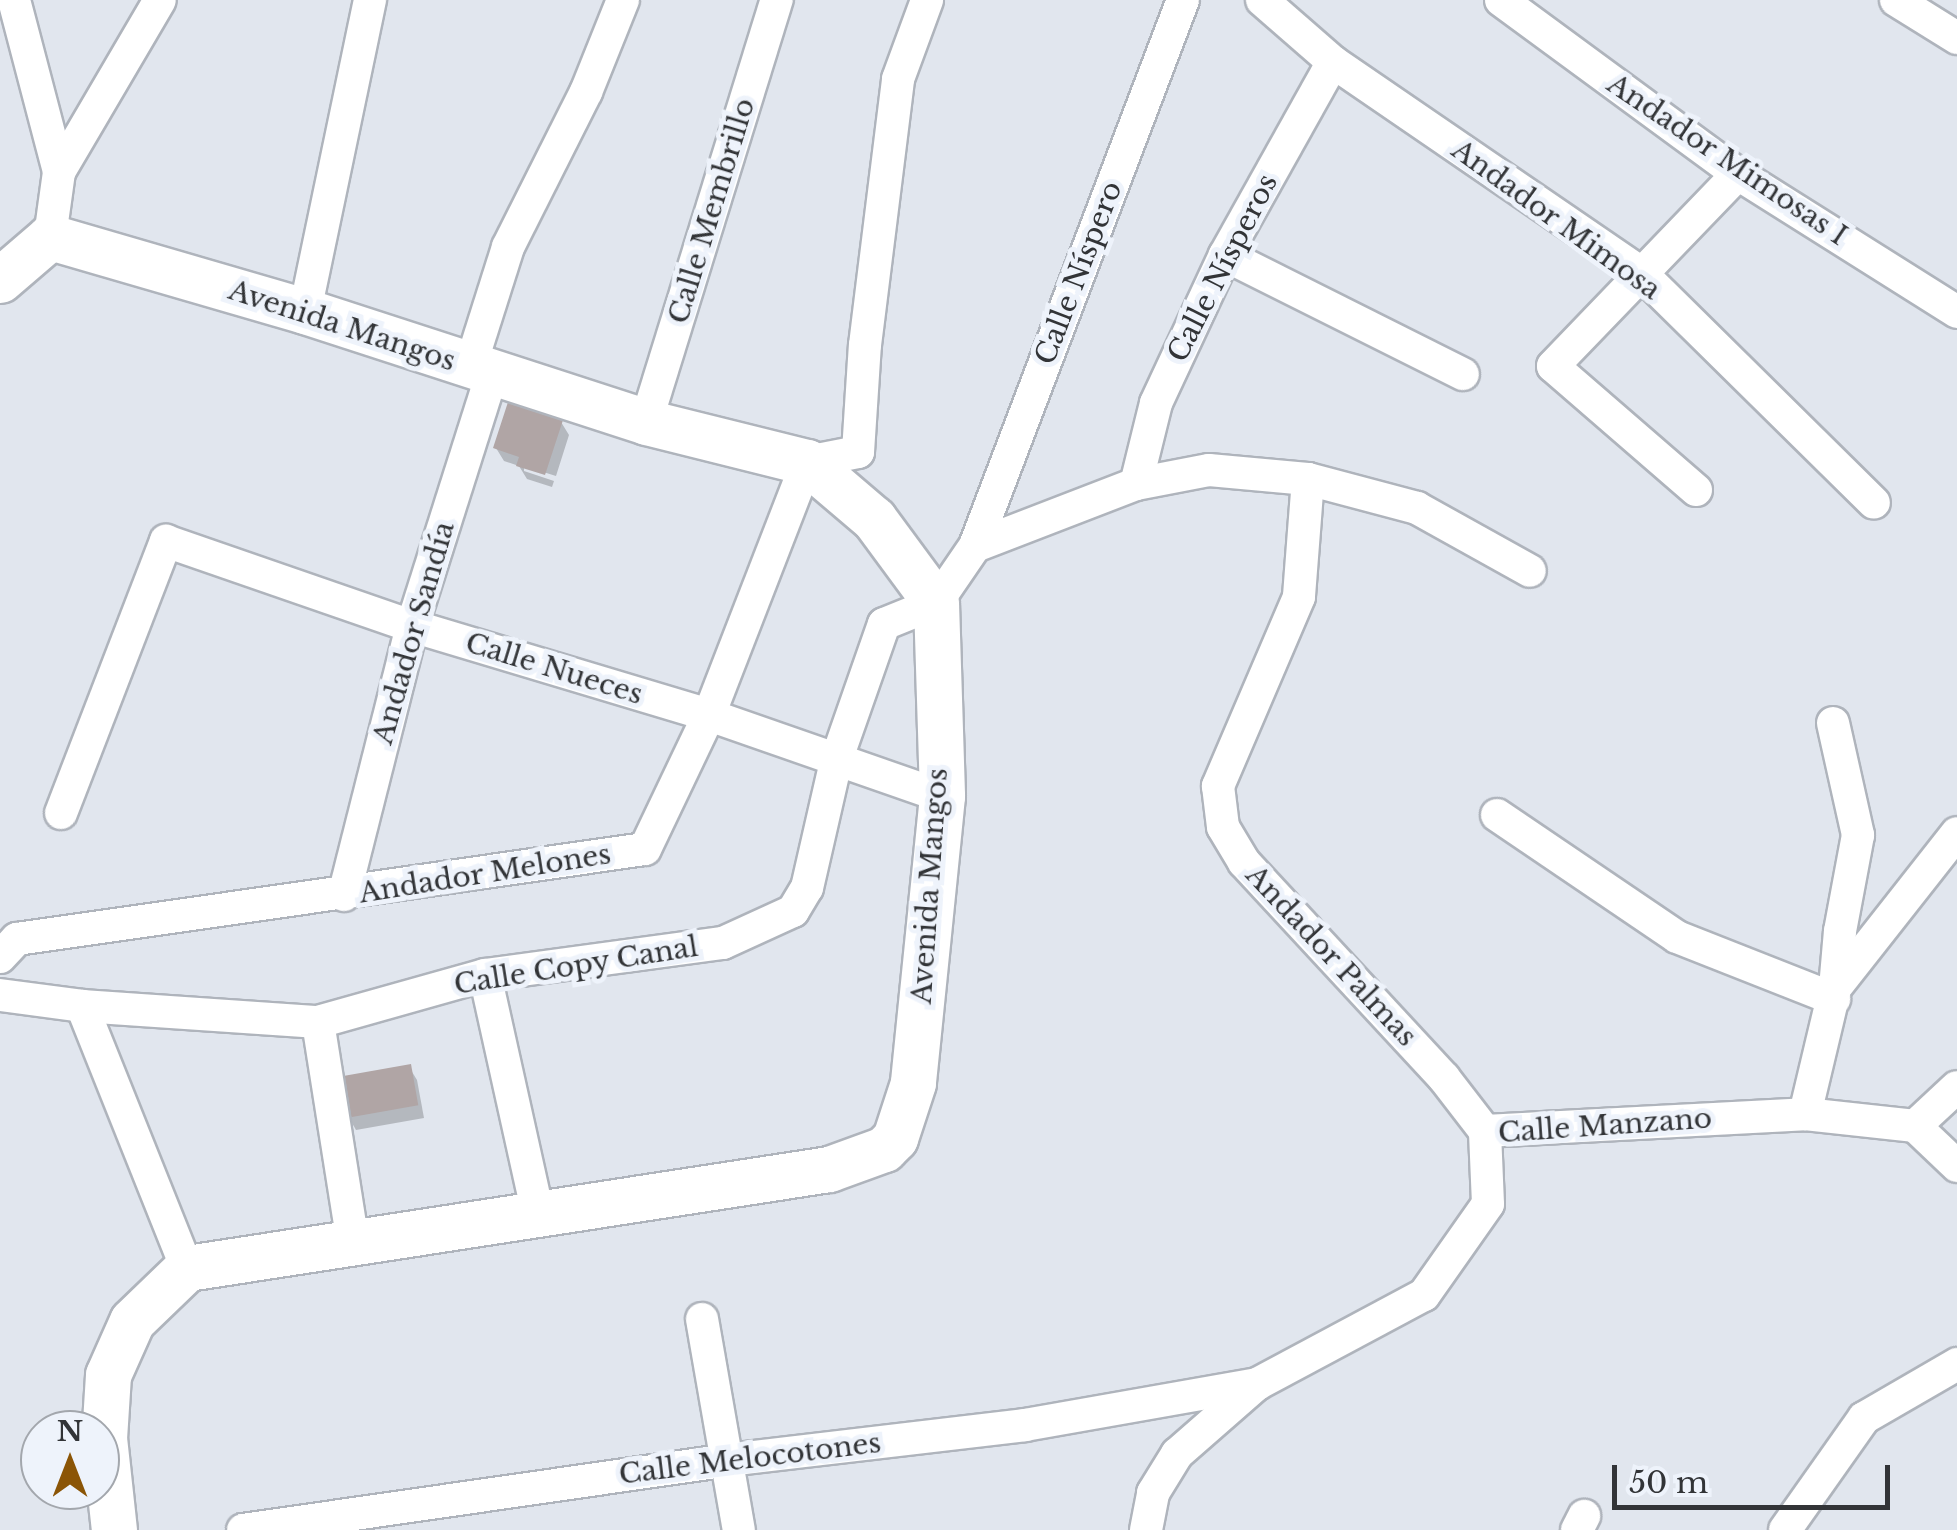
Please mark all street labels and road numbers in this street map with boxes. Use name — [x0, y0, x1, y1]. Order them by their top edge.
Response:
street label: Andador Mimosas I — [1600, 67, 1854, 253]
street label: Calle Membrillo — [662, 94, 762, 328]
street label: Andador Mimosa — [1445, 133, 1667, 307]
street label: Calle Nísperos — [1161, 168, 1285, 368]
street label: Calle Níspero — [1029, 177, 1129, 369]
street label: Avenida Mangos — [224, 273, 460, 379]
street label: Andador Sandía — [366, 517, 462, 749]
street label: Calle Nueces — [461, 626, 647, 712]
street label: Avenida Mangos — [905, 767, 955, 1005]
street label: Andador Melones — [356, 837, 614, 911]
street label: Andador Palmas — [1238, 858, 1424, 1054]
street label: Calle Copy Canal — [451, 930, 701, 1002]
street label: Calle Manzano — [1497, 1102, 1713, 1150]
street label: Calle Melocotones — [617, 1426, 883, 1492]

